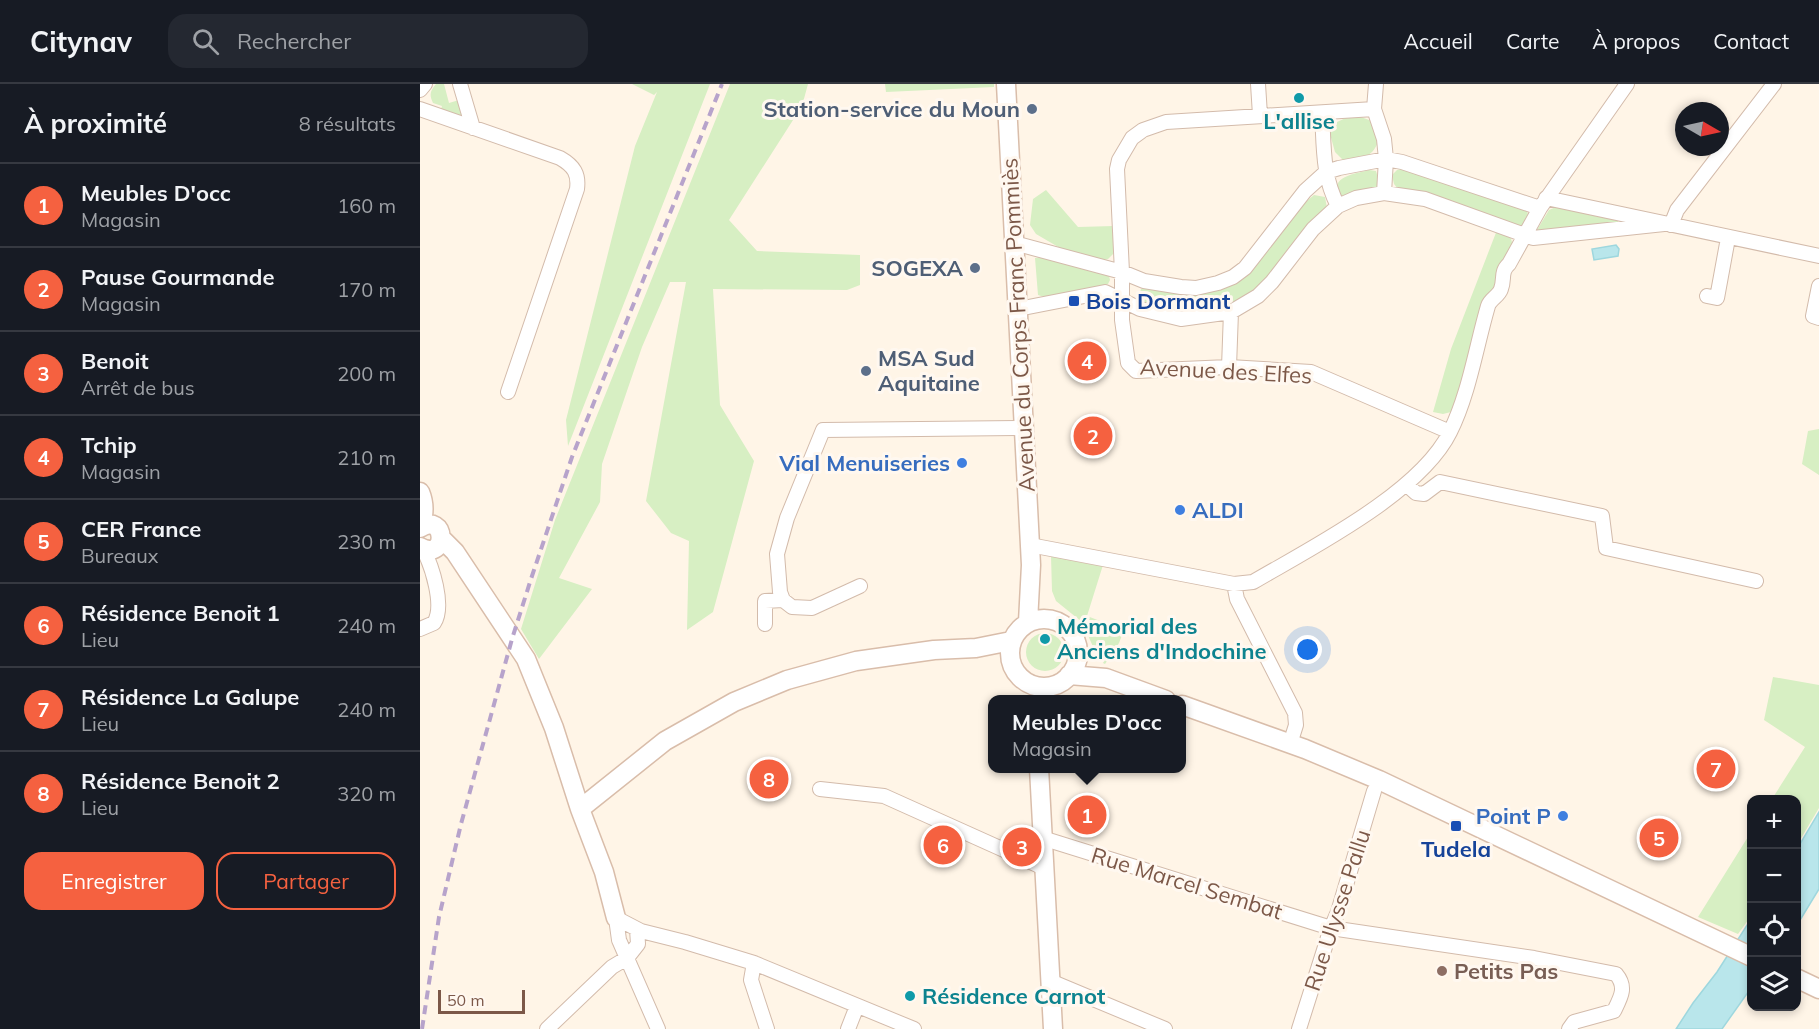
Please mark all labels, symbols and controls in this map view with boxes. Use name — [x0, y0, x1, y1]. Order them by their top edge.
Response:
search box — [168, 14, 588, 68]
text: Citynav — [30, 24, 132, 59]
icon: search — [189, 25, 222, 58]
text: Rechercher — [237, 27, 351, 55]
text: Accueil — [1403, 28, 1473, 54]
text: Carte — [1506, 28, 1559, 54]
text: À propos — [1592, 28, 1680, 54]
text: Contact — [1713, 28, 1789, 54]
marker: L'allise — [1292, 91, 1306, 105]
place label: Station-service du Moun — [763, 95, 1020, 123]
marker: Station-service du Moun — [1025, 102, 1039, 116]
north arrow — [1675, 102, 1729, 156]
text: À proximité — [24, 107, 167, 140]
place label: L'allise — [1263, 107, 1335, 135]
text: 8 résultats — [299, 111, 396, 136]
street label: Avenue du Corps Franc Pommiès — [995, 157, 1041, 493]
text: Meubles D'occ — [81, 179, 231, 207]
text: 1 — [38, 193, 50, 218]
text: 160 m — [337, 193, 396, 218]
text: Magasin — [81, 207, 161, 232]
place label: SOGEXA — [871, 254, 963, 282]
marker: SOGEXA — [968, 261, 982, 275]
text: Pause Gourmande — [81, 263, 274, 291]
text: 2 — [38, 277, 50, 302]
text: 170 m — [337, 277, 396, 302]
place label: Bois Dormant — [1086, 287, 1230, 315]
text: Magasin — [81, 291, 161, 316]
marker: Bois Dormant — [1067, 294, 1081, 308]
pin: 4 — [1068, 338, 1106, 384]
place label: MSA Sud Aquitaine — [878, 344, 980, 397]
text: Benoit — [81, 347, 149, 375]
street label: Avenue des Elfes — [1139, 353, 1313, 389]
text: 3 — [38, 361, 50, 386]
text: 200 m — [337, 361, 396, 386]
marker: MSA Sud Aquitaine — [859, 364, 873, 378]
text: Arrêt de bus — [81, 375, 195, 400]
pin: 2 — [1074, 414, 1112, 458]
text: Tchip — [81, 431, 137, 459]
text: 4 — [38, 445, 50, 470]
text: 210 m — [337, 445, 396, 470]
place label: Vial Menuiseries — [778, 449, 950, 477]
marker: Vial Menuiseries — [955, 456, 969, 470]
text: Magasin — [81, 459, 161, 484]
place label: ALDI — [1192, 496, 1244, 524]
marker: ALDI — [1173, 503, 1187, 517]
text: CER France — [81, 515, 201, 543]
text: 5 — [38, 529, 50, 554]
text: 230 m — [337, 529, 396, 554]
text: Bureaux — [81, 543, 158, 568]
text: Résidence Benoit 1 — [81, 599, 280, 627]
place label: Mémorial des Anciens d'Indochine — [1057, 612, 1267, 665]
text: 6 — [38, 613, 50, 638]
text: 240 m — [337, 613, 396, 638]
text: Lieu — [81, 627, 119, 652]
marker: Mémorial des Anciens d'Indochine — [1038, 632, 1052, 646]
your location — [1293, 635, 1322, 664]
text: Résidence La Galupe — [81, 683, 299, 711]
popup — [988, 695, 1186, 773]
text: 7 — [38, 697, 50, 722]
text: 240 m — [337, 697, 396, 722]
text: Meubles D'occ — [1012, 708, 1162, 736]
text: Lieu — [81, 711, 119, 736]
text: Magasin — [1012, 736, 1092, 761]
pin: 7 — [1696, 746, 1736, 792]
pin: 8 — [750, 756, 788, 802]
text: Résidence Benoit 2 — [81, 767, 280, 795]
text: 8 — [38, 781, 50, 806]
text: 320 m — [337, 781, 396, 806]
pin: 1 — [1068, 792, 1106, 838]
text: Lieu — [81, 795, 119, 820]
map controls — [1747, 795, 1801, 1011]
button: + — [1747, 795, 1801, 849]
place label: Point P — [1476, 802, 1551, 830]
marker: Point P — [1556, 809, 1570, 823]
pin: 5 — [1640, 816, 1678, 861]
marker: Tudela — [1449, 819, 1463, 833]
pin: 6 — [924, 822, 962, 867]
pin: 3 — [1002, 824, 1042, 870]
street label: Rue Ulysse Pallu — [1298, 826, 1376, 994]
place label: Tudela — [1421, 835, 1491, 863]
street label: Rue Marcel Sembat — [1088, 841, 1286, 925]
button: − — [1747, 849, 1801, 903]
button: Enregistrer — [24, 852, 204, 910]
button: Partager — [216, 852, 396, 910]
button: locate — [1747, 903, 1801, 957]
place label: Petits Pas — [1454, 957, 1558, 985]
button: layers — [1747, 957, 1801, 1011]
marker: Petits Pas — [1435, 964, 1449, 978]
place label: Résidence Carnot — [922, 982, 1105, 1010]
scale bar — [438, 987, 525, 1014]
marker: Résidence Carnot — [903, 989, 917, 1003]
text: 50 m — [447, 990, 484, 1010]

